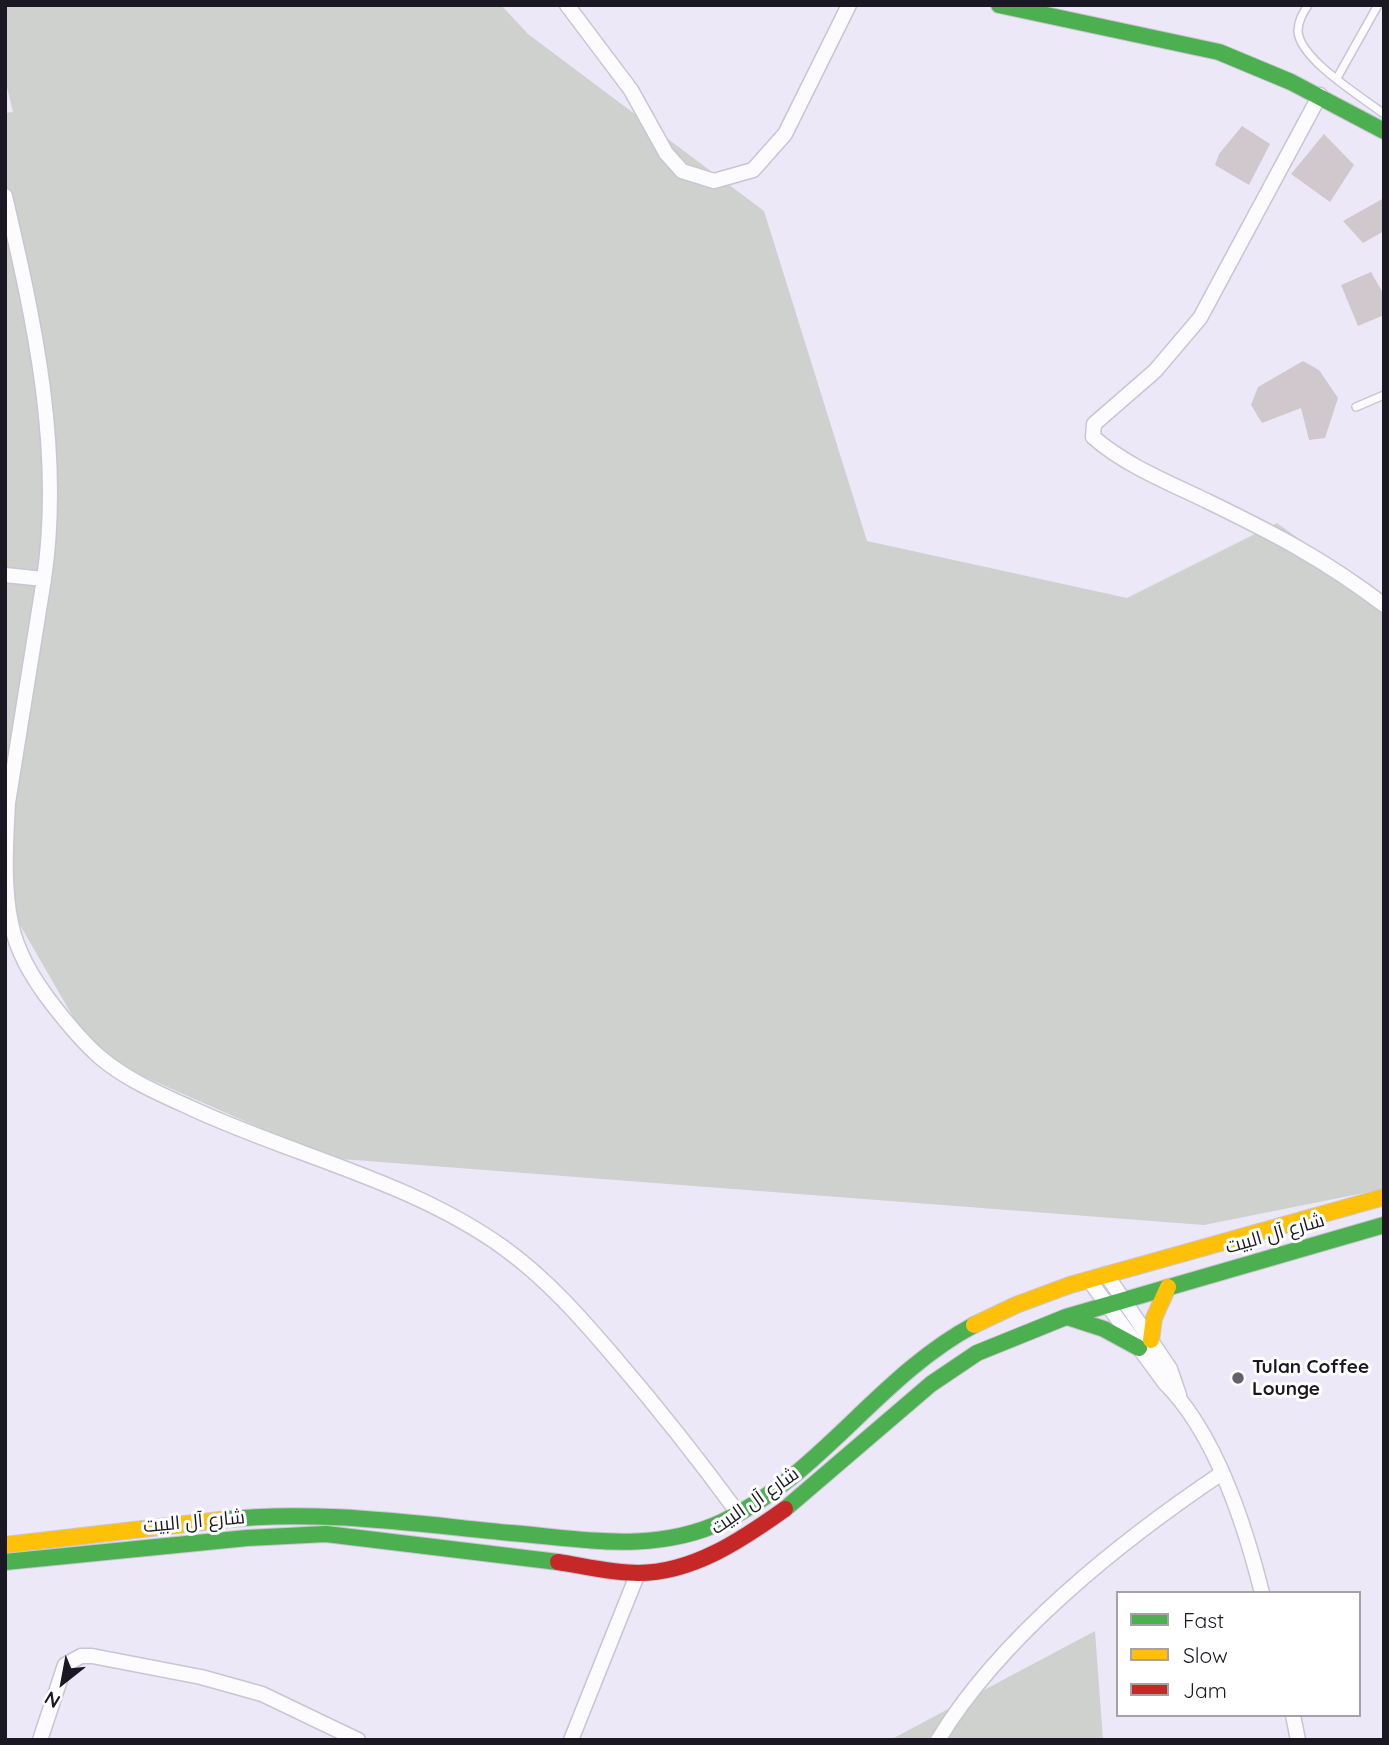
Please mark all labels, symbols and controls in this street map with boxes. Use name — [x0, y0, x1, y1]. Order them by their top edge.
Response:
street label: شارع آل البيت — [1223, 1209, 1327, 1259]
place label: Tulan Coffee Lounge — [1252, 1356, 1369, 1400]
marker: Tulan Coffee Lounge — [1230, 1370, 1246, 1386]
street label: شارع آل البيت — [707, 1462, 803, 1540]
street label: شارع آل البيت — [142, 1506, 246, 1538]
legend — [1116, 1591, 1361, 1717]
text: Fast — [1183, 1607, 1224, 1633]
text: Slow — [1183, 1642, 1228, 1668]
north arrow — [28, 1647, 98, 1717]
text: Jam — [1183, 1677, 1227, 1703]
text: N — [40, 1686, 64, 1714]

